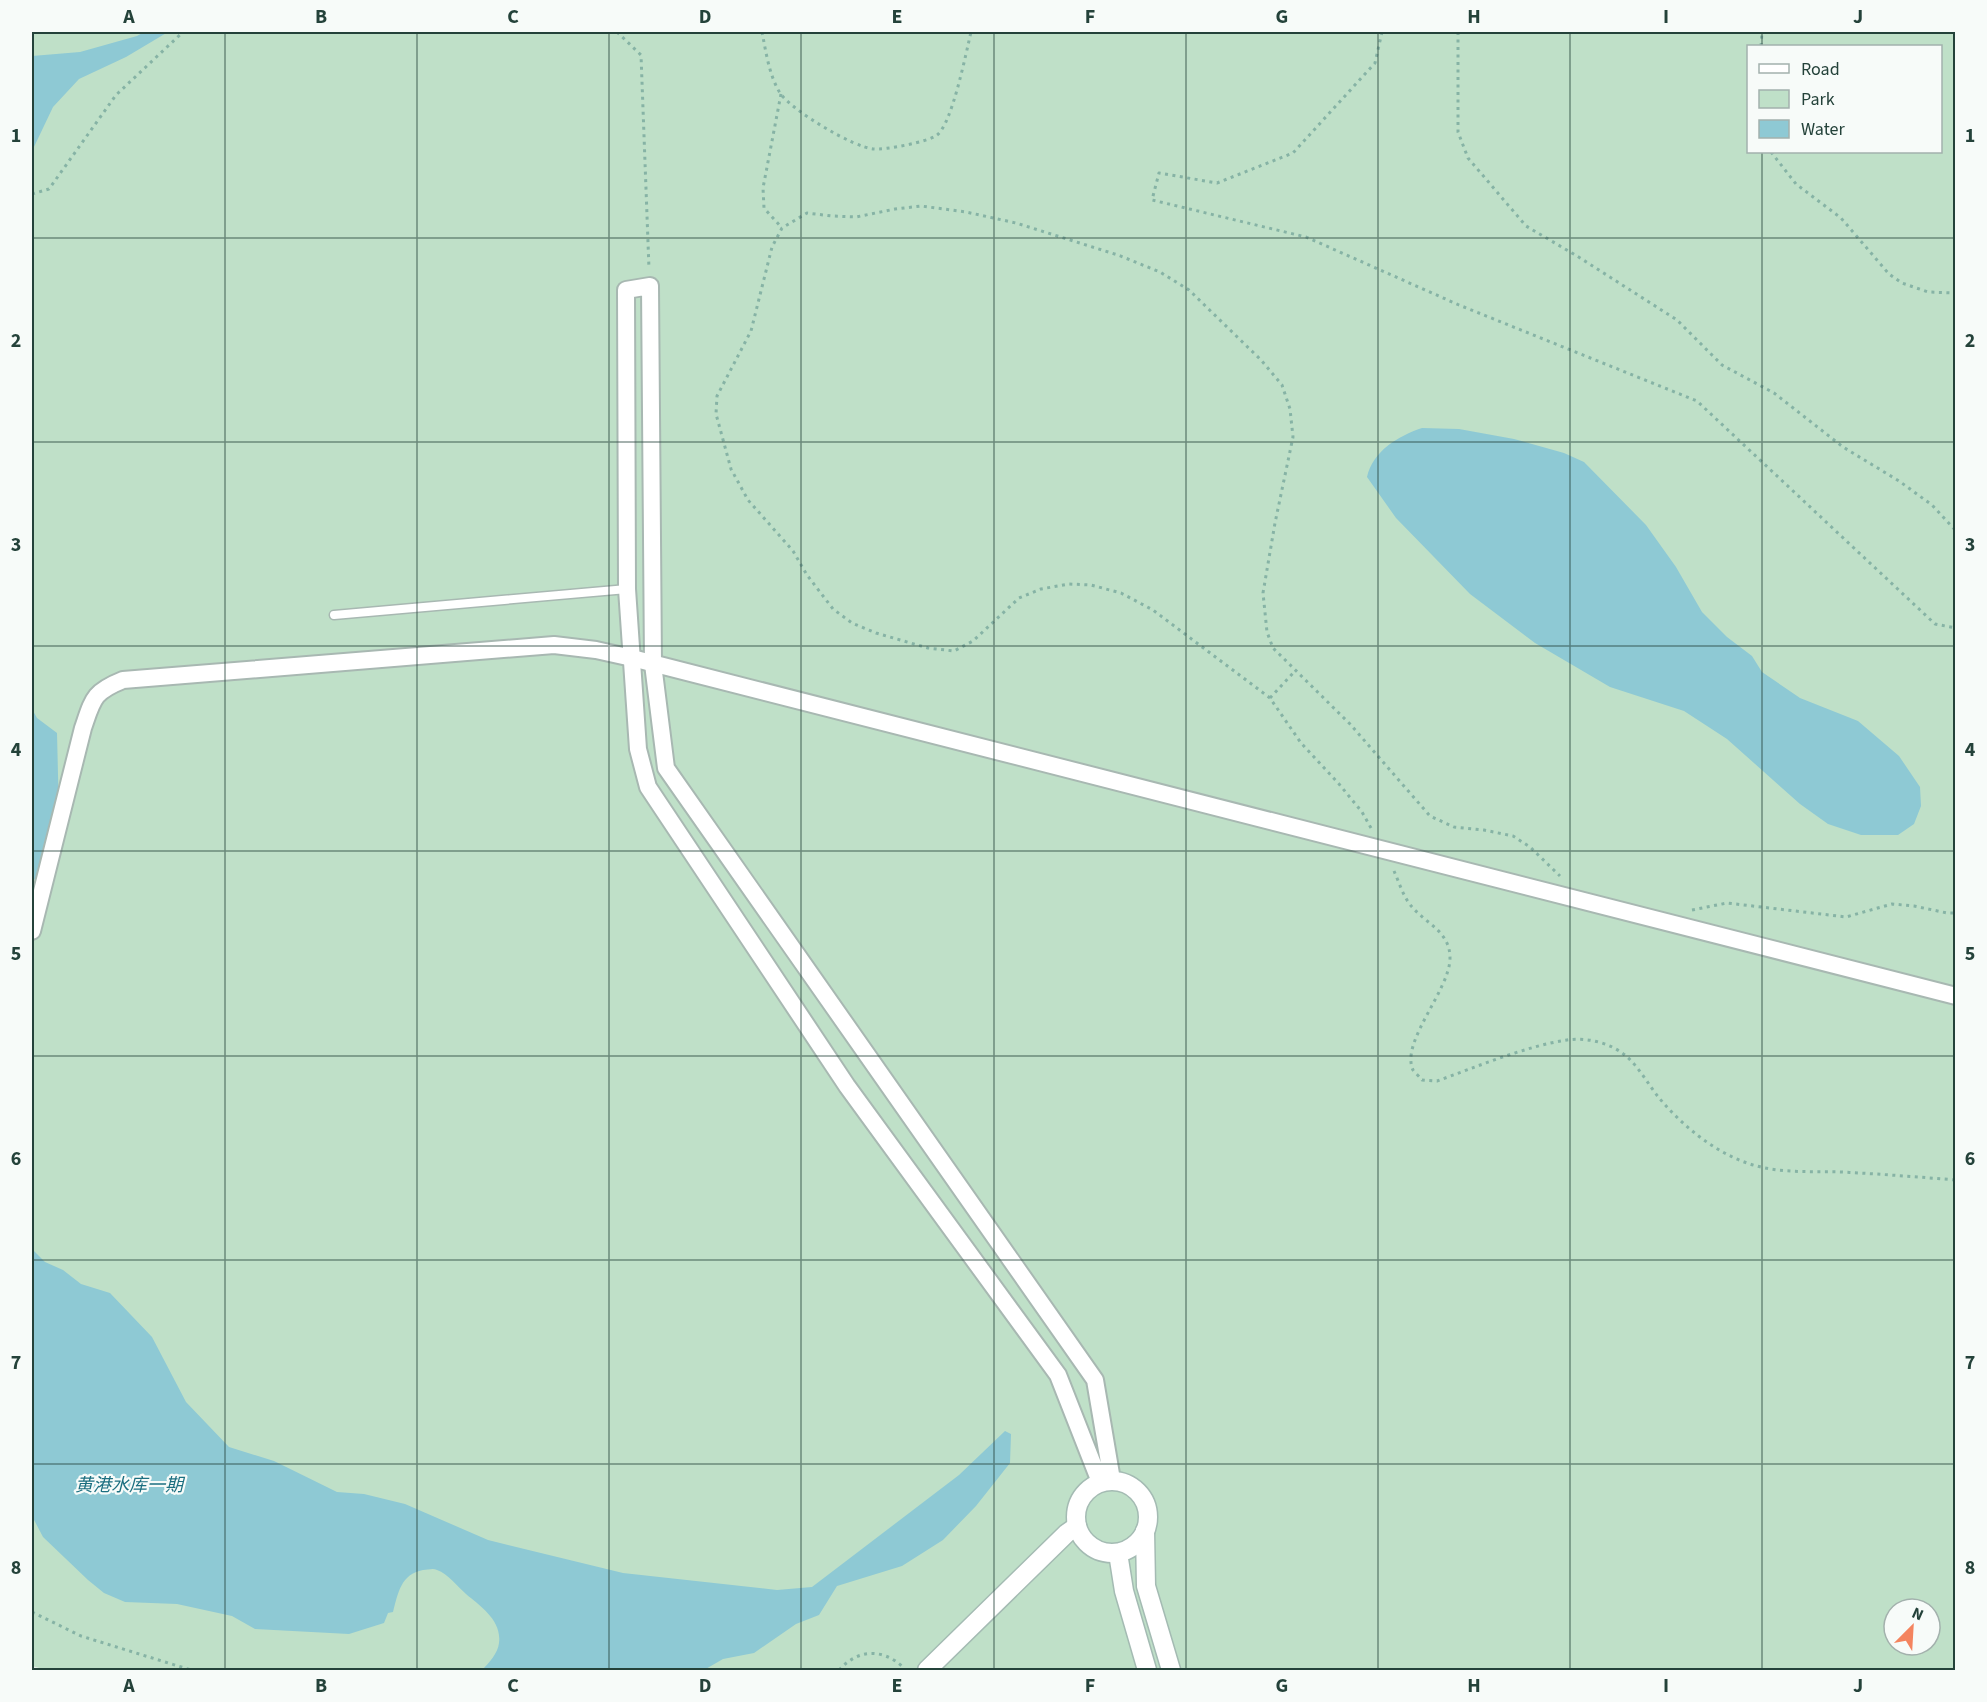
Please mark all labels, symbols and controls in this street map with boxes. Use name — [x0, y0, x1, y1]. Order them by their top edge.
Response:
text: A — [122, 3, 135, 31]
text: B — [315, 3, 327, 31]
text: C — [507, 3, 519, 31]
text: D — [699, 3, 711, 31]
text: E — [892, 3, 902, 31]
text: F — [1085, 3, 1095, 31]
text: G — [1276, 3, 1288, 31]
text: H — [1467, 3, 1481, 31]
text: I — [1663, 3, 1669, 31]
text: J — [1853, 3, 1863, 31]
legend — [1747, 45, 1942, 153]
text: Road — [1801, 57, 1840, 82]
text: Park — [1801, 87, 1835, 112]
text: Water — [1801, 117, 1845, 142]
text: 1 — [11, 122, 21, 150]
text: 1 — [1965, 122, 1975, 150]
text: 2 — [11, 327, 21, 355]
text: 2 — [1965, 327, 1975, 355]
text: 3 — [11, 531, 21, 559]
text: 3 — [1965, 531, 1975, 559]
text: 4 — [11, 736, 22, 764]
text: 4 — [1965, 736, 1976, 764]
text: 5 — [11, 940, 21, 968]
text: 5 — [1965, 940, 1975, 968]
text: 6 — [11, 1145, 21, 1173]
text: 6 — [1965, 1145, 1975, 1173]
text: 7 — [11, 1349, 21, 1377]
text: 7 — [1965, 1349, 1975, 1377]
water label: 黄港水库一期 — [75, 1473, 186, 1498]
text: 8 — [11, 1554, 21, 1582]
text: 8 — [1965, 1554, 1975, 1582]
north arrow — [1882, 1597, 1942, 1657]
text: N — [1908, 1602, 1927, 1626]
text: A — [122, 1672, 135, 1700]
text: B — [315, 1672, 327, 1700]
text: C — [507, 1672, 519, 1700]
text: D — [699, 1672, 711, 1700]
text: E — [892, 1672, 902, 1700]
text: F — [1085, 1672, 1095, 1700]
text: G — [1276, 1672, 1288, 1700]
text: H — [1467, 1672, 1481, 1700]
text: I — [1663, 1672, 1669, 1700]
text: J — [1853, 1672, 1863, 1700]

